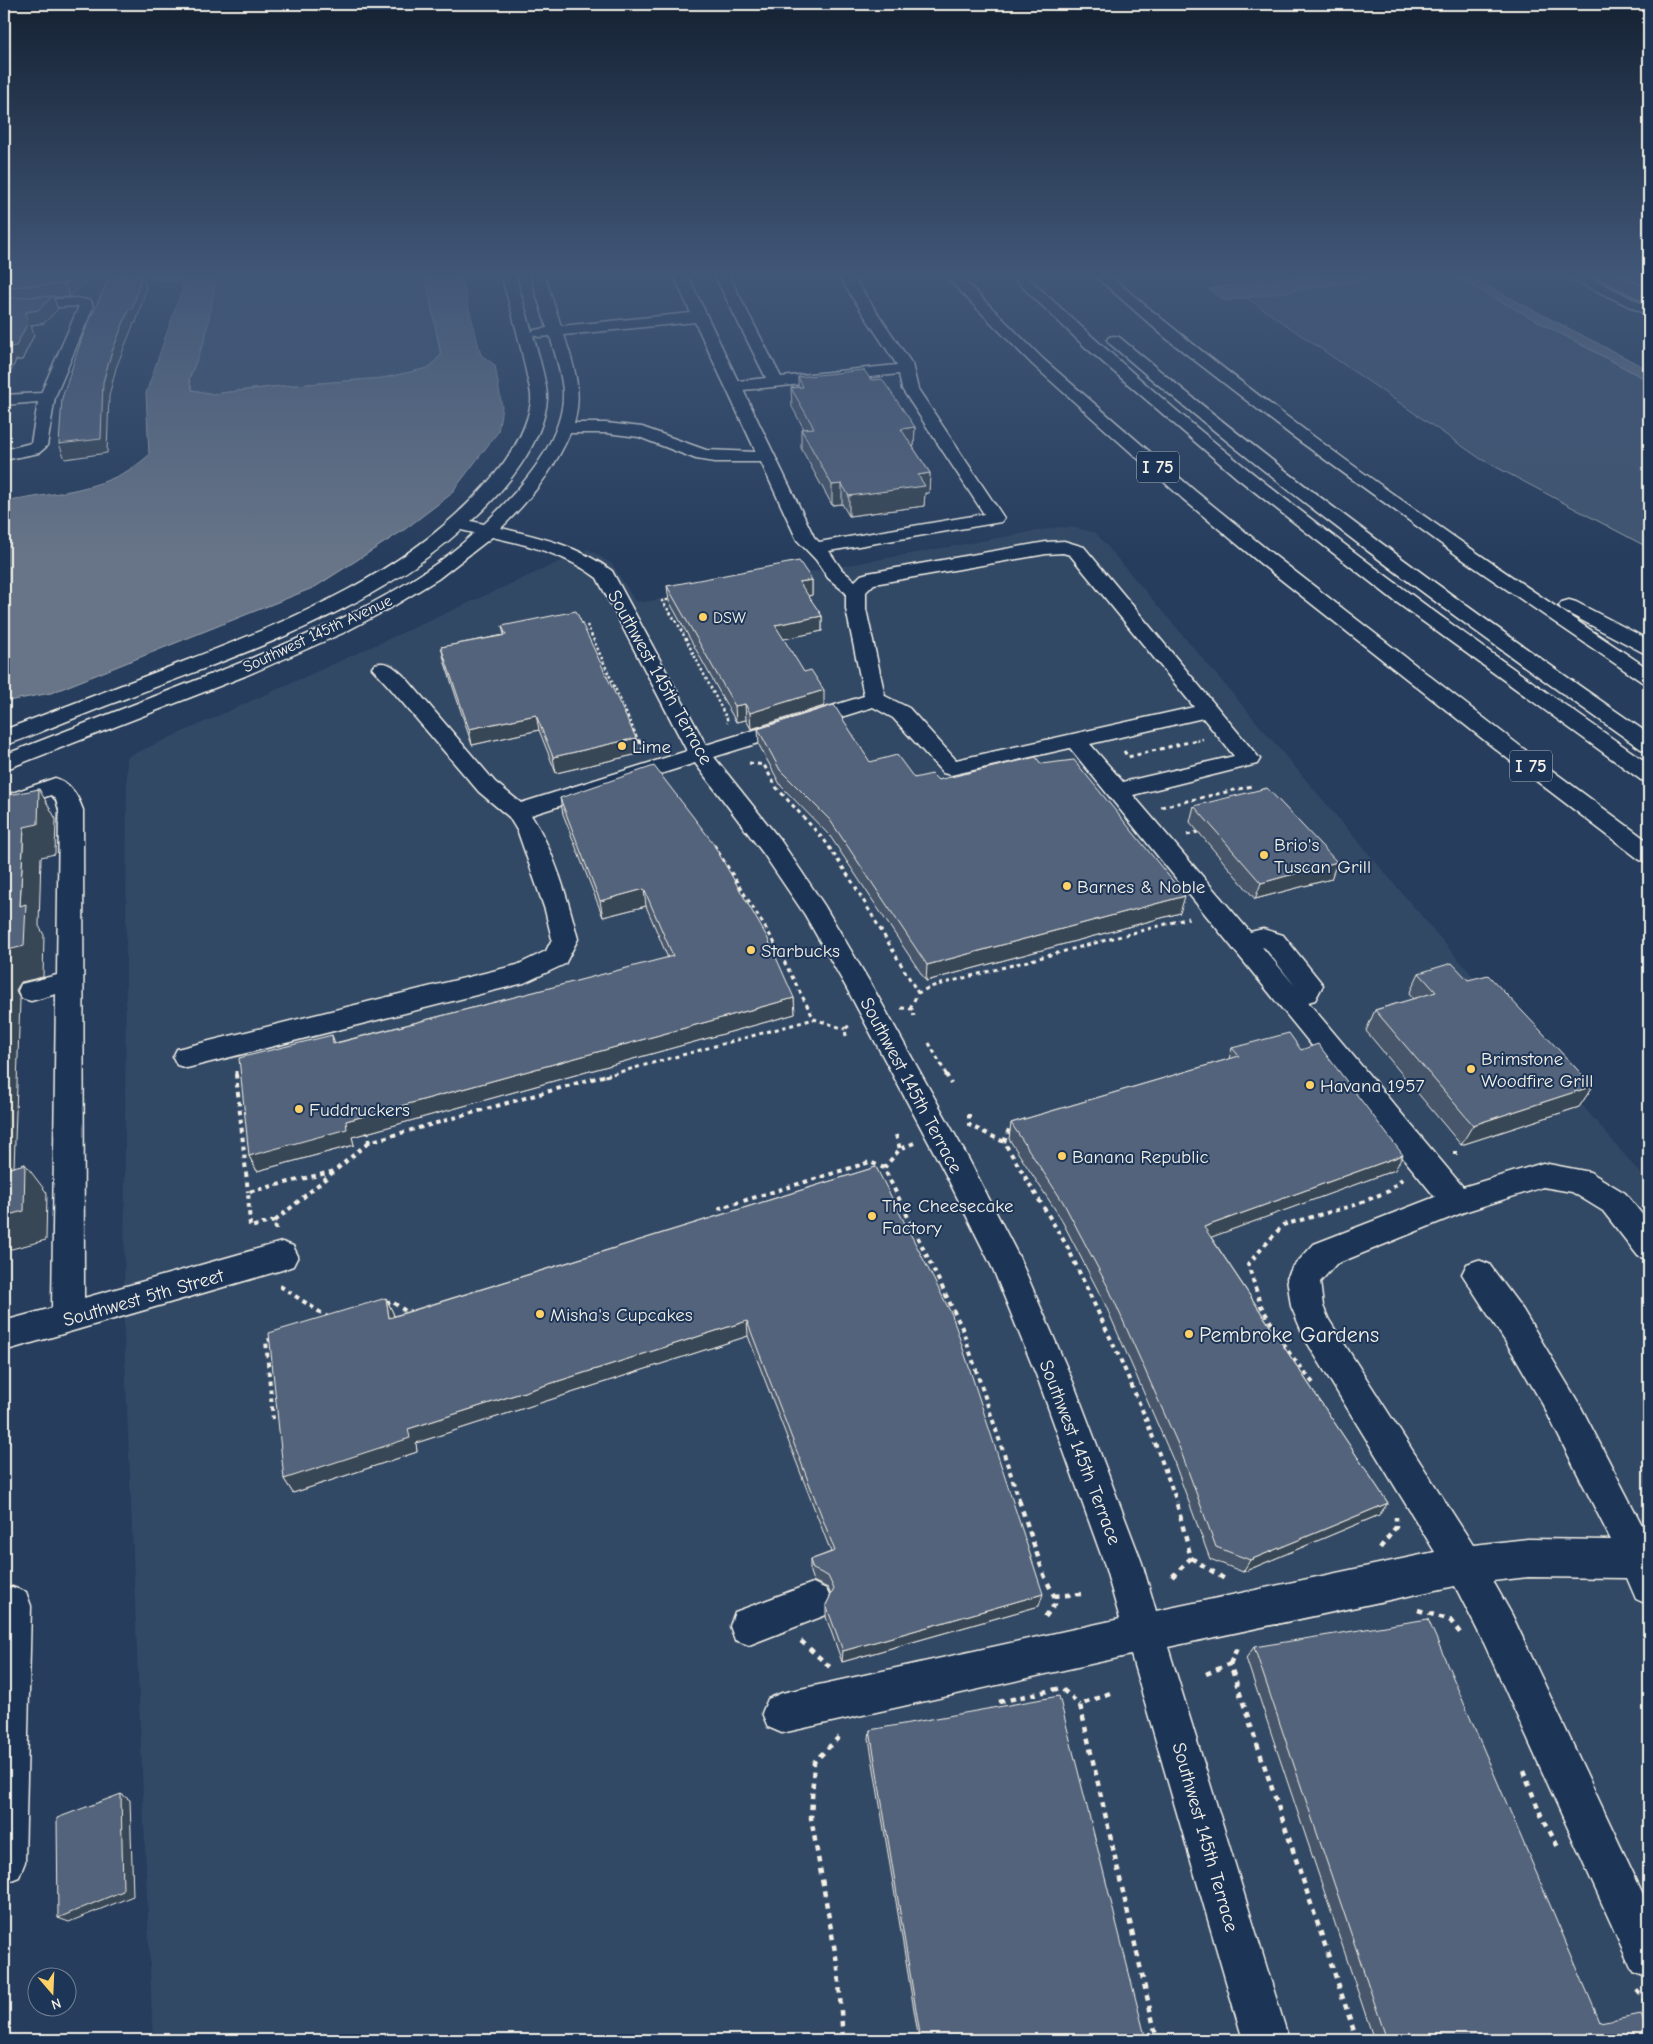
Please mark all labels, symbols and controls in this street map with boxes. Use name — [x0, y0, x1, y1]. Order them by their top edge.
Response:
road number: I 75 — [1137, 452, 1179, 482]
street label: Southwest 145th Terrace — [603, 586, 717, 769]
street label: Southwest 145th Avenue — [240, 591, 395, 676]
place label: DSW — [713, 609, 746, 627]
marker: DSW — [697, 611, 709, 623]
place label: Lime — [632, 736, 671, 758]
marker: Lime — [616, 740, 628, 752]
road number: I 75 — [1510, 750, 1552, 781]
place label: Brio's Tuscan Grill — [1274, 834, 1371, 878]
marker: Brio's Tuscan Grill — [1258, 849, 1270, 861]
place label: Barnes & Noble — [1077, 876, 1205, 898]
marker: Barnes & Noble — [1061, 880, 1073, 892]
place label: Starbucks — [761, 940, 840, 962]
marker: Starbucks — [745, 944, 757, 956]
street label: Southwest 145th Terrace — [855, 994, 967, 1177]
place label: Brimstone Woodfire Grill — [1481, 1048, 1593, 1092]
marker: Brimstone Woodfire Grill — [1465, 1063, 1477, 1075]
place label: Havana 1957 — [1320, 1075, 1424, 1097]
marker: Havana 1957 — [1304, 1079, 1316, 1091]
place label: Fuddruckers — [309, 1099, 410, 1121]
marker: Fuddruckers — [293, 1103, 305, 1115]
place label: Banana Republic — [1072, 1146, 1209, 1168]
marker: Banana Republic — [1056, 1150, 1068, 1162]
place label: The Cheesecake Factory — [882, 1195, 1014, 1239]
marker: The Cheesecake Factory — [866, 1210, 878, 1222]
street label: Southwest 5th Street — [60, 1264, 227, 1331]
place label: Misha's Cupcakes — [550, 1304, 693, 1326]
marker: Misha's Cupcakes — [534, 1308, 546, 1320]
place label: Pembroke Gardens — [1199, 1322, 1379, 1348]
marker: Pembroke Gardens — [1183, 1328, 1195, 1340]
street label: Southwest 145th Terrace — [1035, 1357, 1125, 1548]
street label: Southwest 145th Terrace — [1167, 1740, 1243, 1935]
north arrow — [28, 1966, 78, 2016]
text: N — [49, 1994, 63, 2013]

